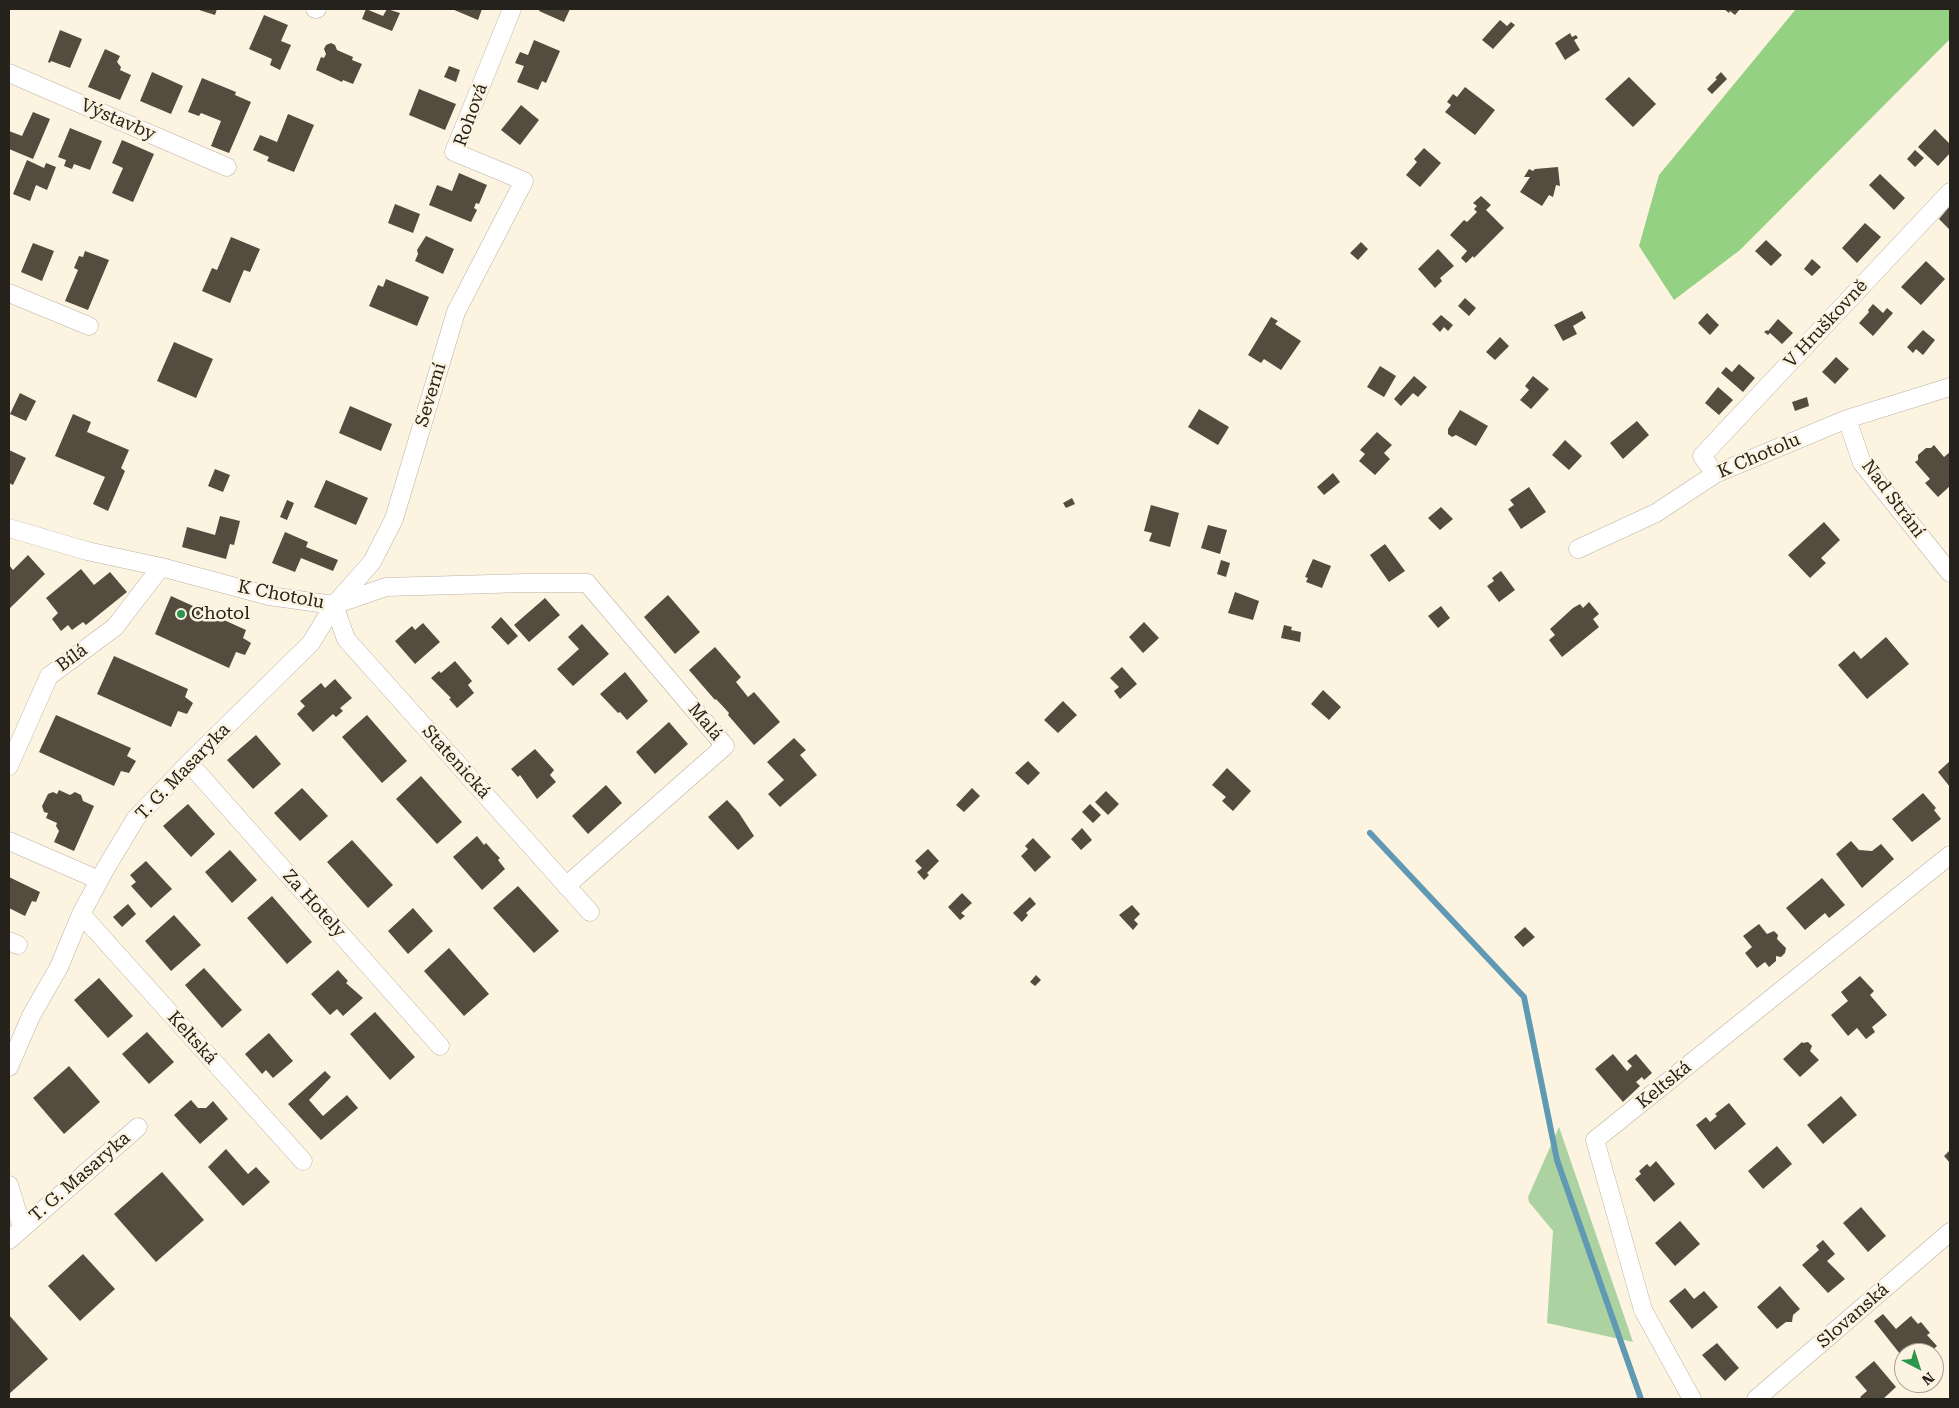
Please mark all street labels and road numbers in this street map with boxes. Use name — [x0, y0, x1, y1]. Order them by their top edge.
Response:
street label: Rohová — [450, 81, 492, 149]
street label: Výstavby — [77, 95, 159, 145]
street label: V Hruškovně — [1780, 275, 1872, 373]
street label: Severní — [411, 360, 451, 430]
street label: K Chotolu — [1714, 429, 1804, 483]
street label: Nad Strání — [1857, 456, 1929, 542]
street label: K Chotolu — [236, 576, 326, 614]
street label: Bílá — [52, 640, 92, 676]
street label: Malá — [683, 699, 727, 745]
street label: T. G. Masaryka — [131, 719, 235, 825]
street label: Statenická — [417, 721, 495, 803]
street label: Za Hotely — [278, 866, 350, 942]
street label: Keltská — [163, 1007, 221, 1069]
street label: Keltská — [1632, 1057, 1696, 1113]
street label: T. G. Masaryka — [25, 1127, 135, 1227]
street label: Slovanská — [1813, 1279, 1893, 1353]

